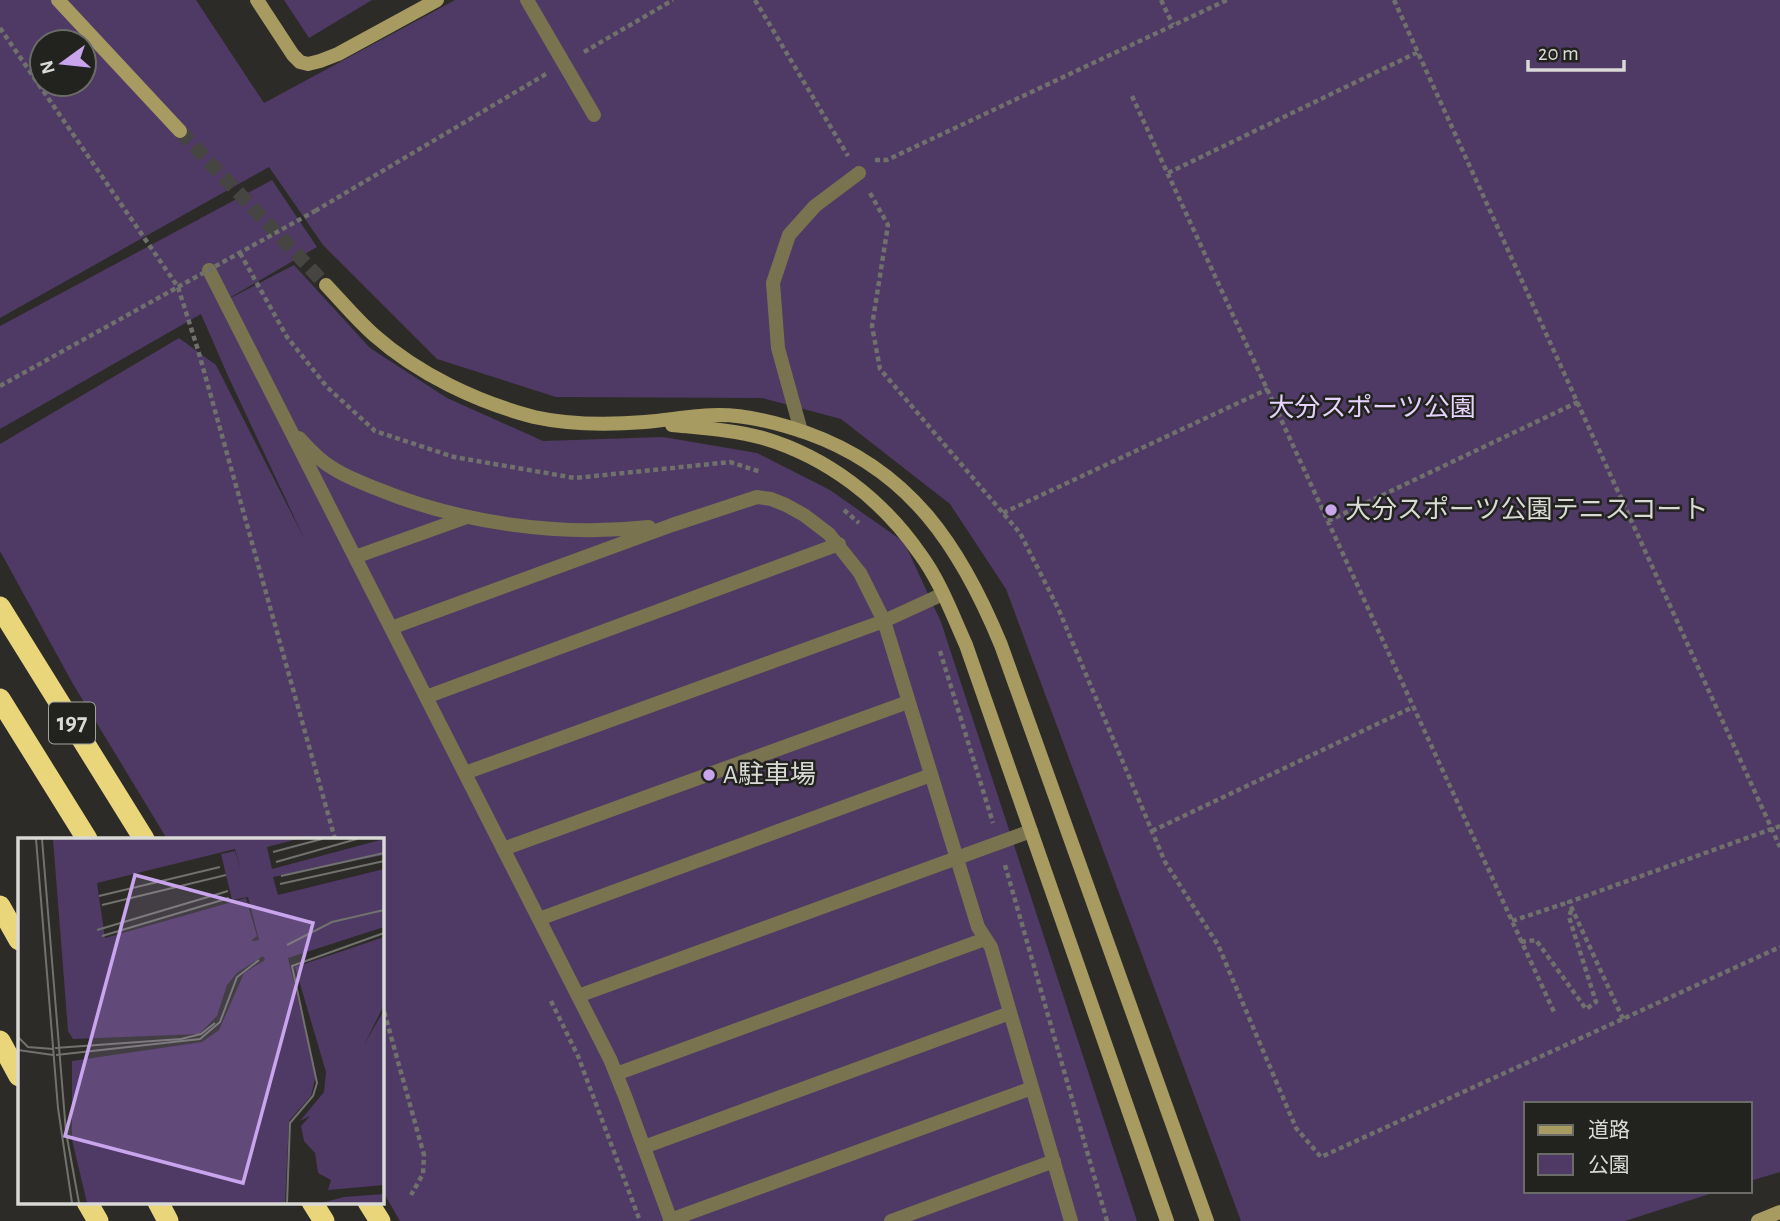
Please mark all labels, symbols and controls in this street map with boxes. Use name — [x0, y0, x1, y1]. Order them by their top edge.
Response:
north arrow — [28, 28, 98, 98]
scale bar — [1528, 28, 1624, 72]
text: 20 m — [1538, 43, 1579, 64]
text: N — [37, 58, 59, 76]
park label: 大分スポーツ公園 — [1268, 393, 1476, 421]
place label: 大分スポーツ公園テニスコート — [1345, 495, 1708, 523]
marker: 大分スポーツ公園テニスコート — [1323, 502, 1339, 518]
road number: 197 — [49, 702, 95, 744]
place label: A駐車場 — [723, 760, 816, 788]
marker: A駐車場 — [701, 767, 717, 783]
inset map — [18, 838, 383, 1204]
legend — [1524, 1102, 1752, 1193]
text: 道路 — [1588, 1119, 1630, 1141]
text: 公園 — [1588, 1155, 1630, 1176]

